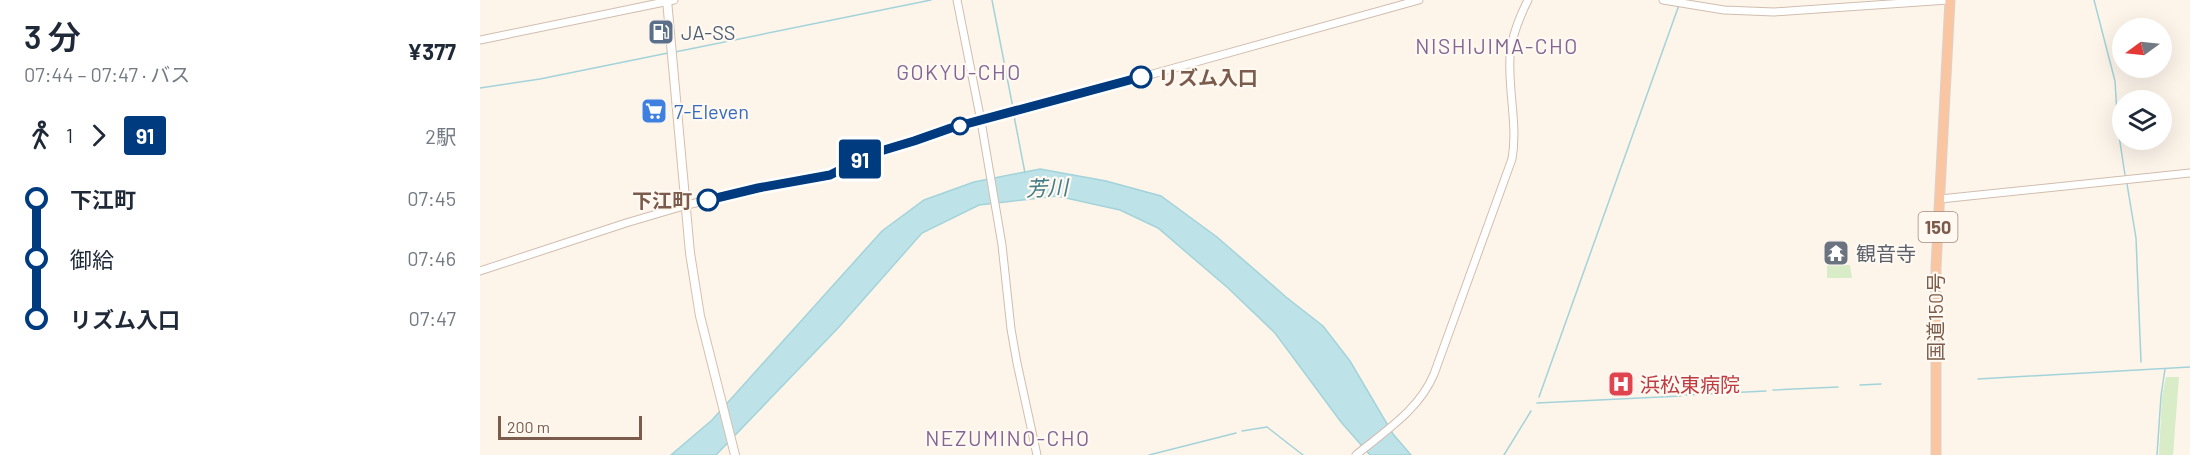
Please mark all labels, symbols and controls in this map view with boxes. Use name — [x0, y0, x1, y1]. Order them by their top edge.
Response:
text: 3 分 — [24, 16, 81, 56]
fuel station icon: JA-SS — [646, 17, 676, 47]
north arrow — [2112, 18, 2172, 78]
map controls — [2112, 18, 2172, 150]
place label: JA-SS — [681, 20, 736, 44]
district label: NISHIJIMA-CHO — [1415, 33, 1579, 58]
text: ¥377 — [407, 38, 456, 64]
district label: GOKYU-CHO — [896, 59, 1022, 84]
text: 07:44 – 07:47 · バス — [24, 62, 190, 86]
place label: リズム入口 — [1158, 65, 1258, 89]
marker: リズム入口 — [1130, 66, 1152, 88]
button: layers — [2112, 90, 2172, 150]
supermarket icon: 7-Eleven — [639, 96, 669, 126]
place label: 7-Eleven — [674, 99, 749, 123]
unlabelled marker — [951, 117, 969, 135]
icon: walk — [24, 119, 57, 152]
icon: forward — [82, 119, 115, 152]
text: 1 — [66, 123, 73, 147]
text: 91 — [136, 123, 154, 148]
text: 2駅 — [425, 124, 456, 148]
line badge: 91 — [833, 140, 887, 178]
text: 91 — [851, 147, 869, 172]
water label: 芳川 — [1026, 174, 1070, 200]
text: 下江町 — [70, 186, 136, 212]
text: 07:45 — [407, 186, 456, 210]
place label: 下江町 — [632, 188, 692, 212]
marker: 下江町 — [697, 189, 719, 211]
road number: 150 — [1918, 212, 1958, 242]
temple icon: 観音寺 — [1821, 238, 1851, 268]
place label: 観音寺 — [1856, 241, 1916, 265]
text: 御給 — [70, 246, 114, 272]
text: 07:46 — [407, 246, 456, 270]
street label: 国道150号 — [1923, 273, 1947, 361]
text: リズム入口 — [70, 306, 180, 332]
text: 07:47 — [409, 306, 456, 330]
hospital icon: 浜松東病院 — [1606, 369, 1636, 399]
place label: 浜松東病院 — [1640, 372, 1740, 396]
scale bar — [498, 413, 642, 440]
text: 200 m — [507, 417, 550, 436]
district label: NEZUMINO-CHO — [925, 425, 1091, 450]

